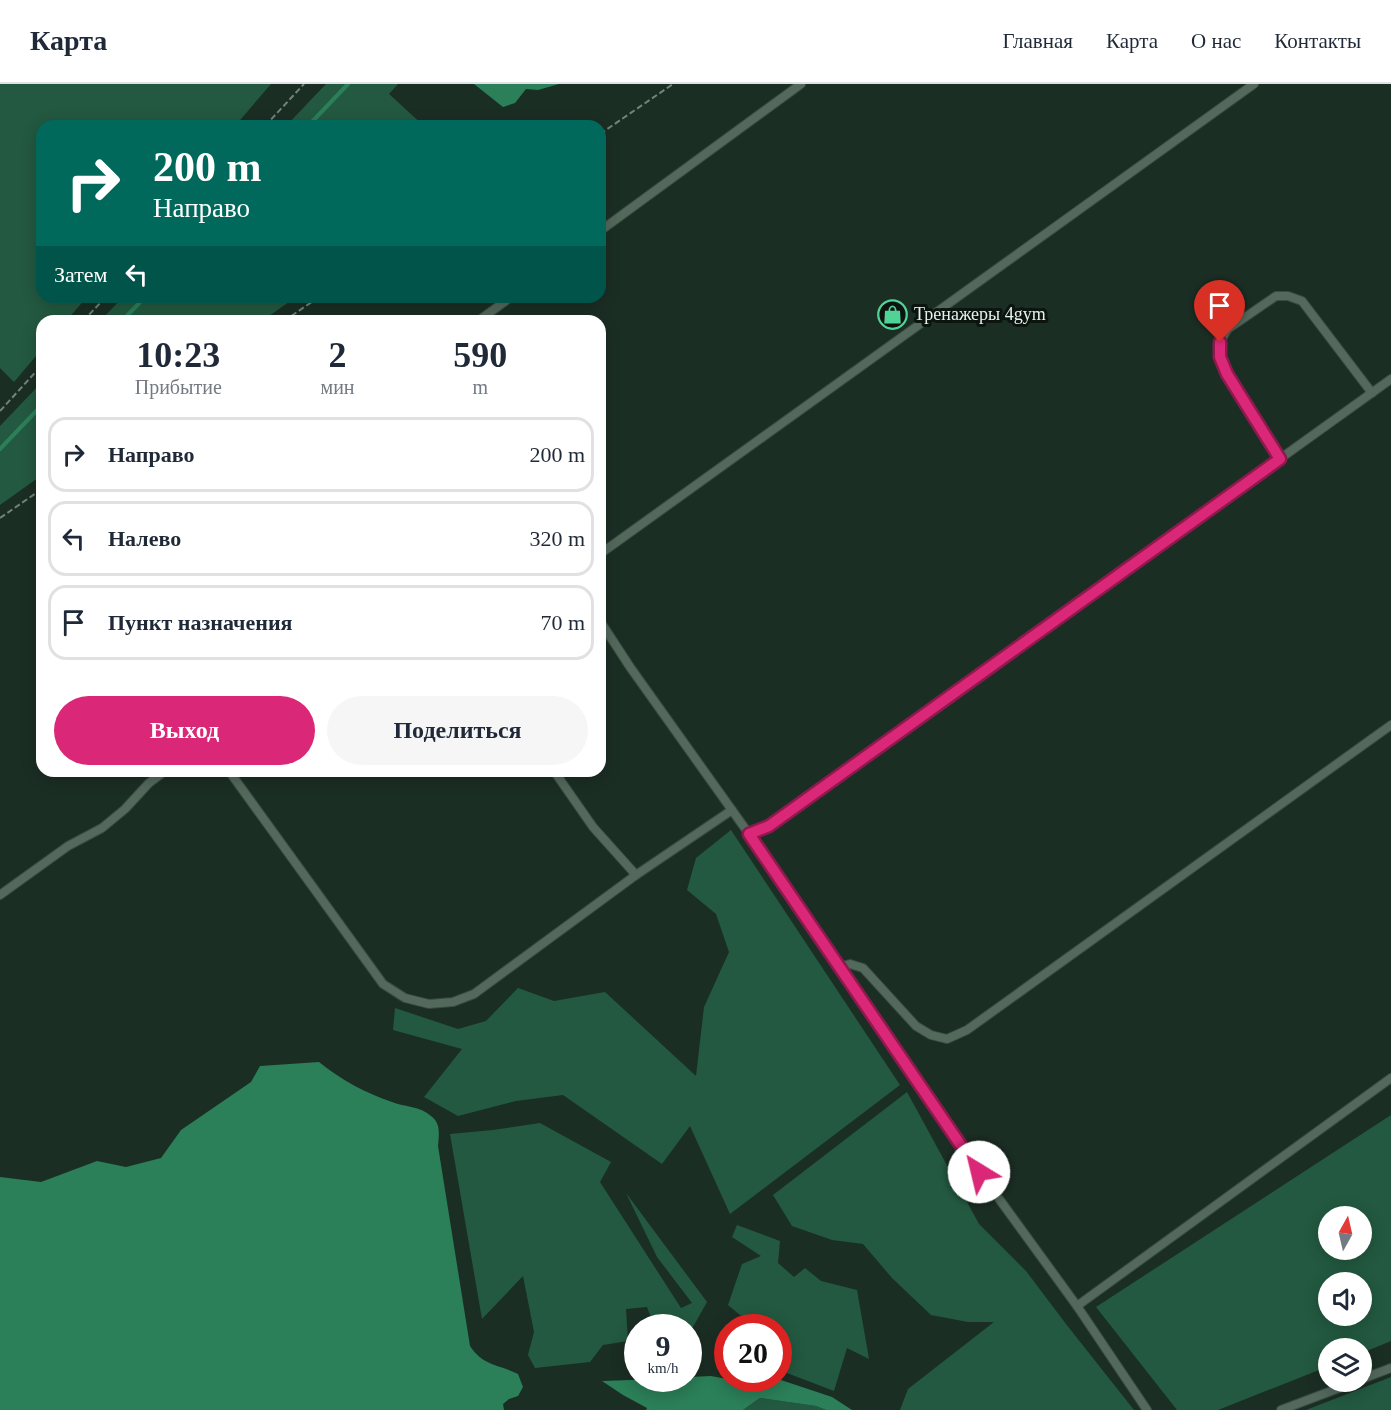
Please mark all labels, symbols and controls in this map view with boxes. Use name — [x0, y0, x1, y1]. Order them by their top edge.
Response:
text: Карта — [30, 25, 107, 56]
text: Главная — [1003, 29, 1073, 53]
text: Карта — [1106, 29, 1158, 53]
text: О нас — [1191, 29, 1241, 53]
text: Контакты — [1274, 29, 1361, 53]
icon: right — [54, 144, 132, 222]
text: 200 m — [153, 144, 262, 190]
text: Направо — [153, 193, 250, 223]
icon: left — [120, 258, 153, 291]
text: Затем — [54, 262, 108, 287]
pin — [1194, 280, 1245, 342]
icon: arrive — [1203, 289, 1236, 322]
shop icon: Тренажеры 4gym — [877, 298, 909, 330]
place label: Тренажеры 4gym — [914, 304, 1046, 324]
text: 10:23 — [136, 335, 220, 375]
text: 2 — [329, 335, 347, 375]
text: 590 — [453, 335, 507, 375]
text: Прибытие — [135, 376, 222, 398]
text: мин — [321, 376, 355, 398]
text: m — [472, 376, 488, 398]
icon: right — [57, 438, 90, 471]
text: Направо — [108, 442, 194, 467]
text: 200 m — [529, 442, 585, 467]
icon: left — [57, 522, 90, 555]
text: Налево — [108, 526, 181, 551]
text: 320 m — [529, 526, 585, 551]
icon: arrive — [57, 606, 90, 639]
text: Пункт назначения — [108, 610, 293, 635]
text: 70 m — [540, 610, 585, 635]
button: Выход — [54, 696, 315, 765]
button: Поделиться — [327, 696, 588, 765]
position arrow — [947, 1140, 1011, 1204]
north arrow — [1318, 1206, 1372, 1260]
map controls — [1318, 1206, 1372, 1392]
button: sound — [1318, 1272, 1372, 1326]
speed limit sign: 20 — [714, 1314, 792, 1392]
text: 9 — [656, 1329, 671, 1362]
button: layers — [1318, 1338, 1372, 1392]
text: km/h — [648, 1360, 678, 1376]

